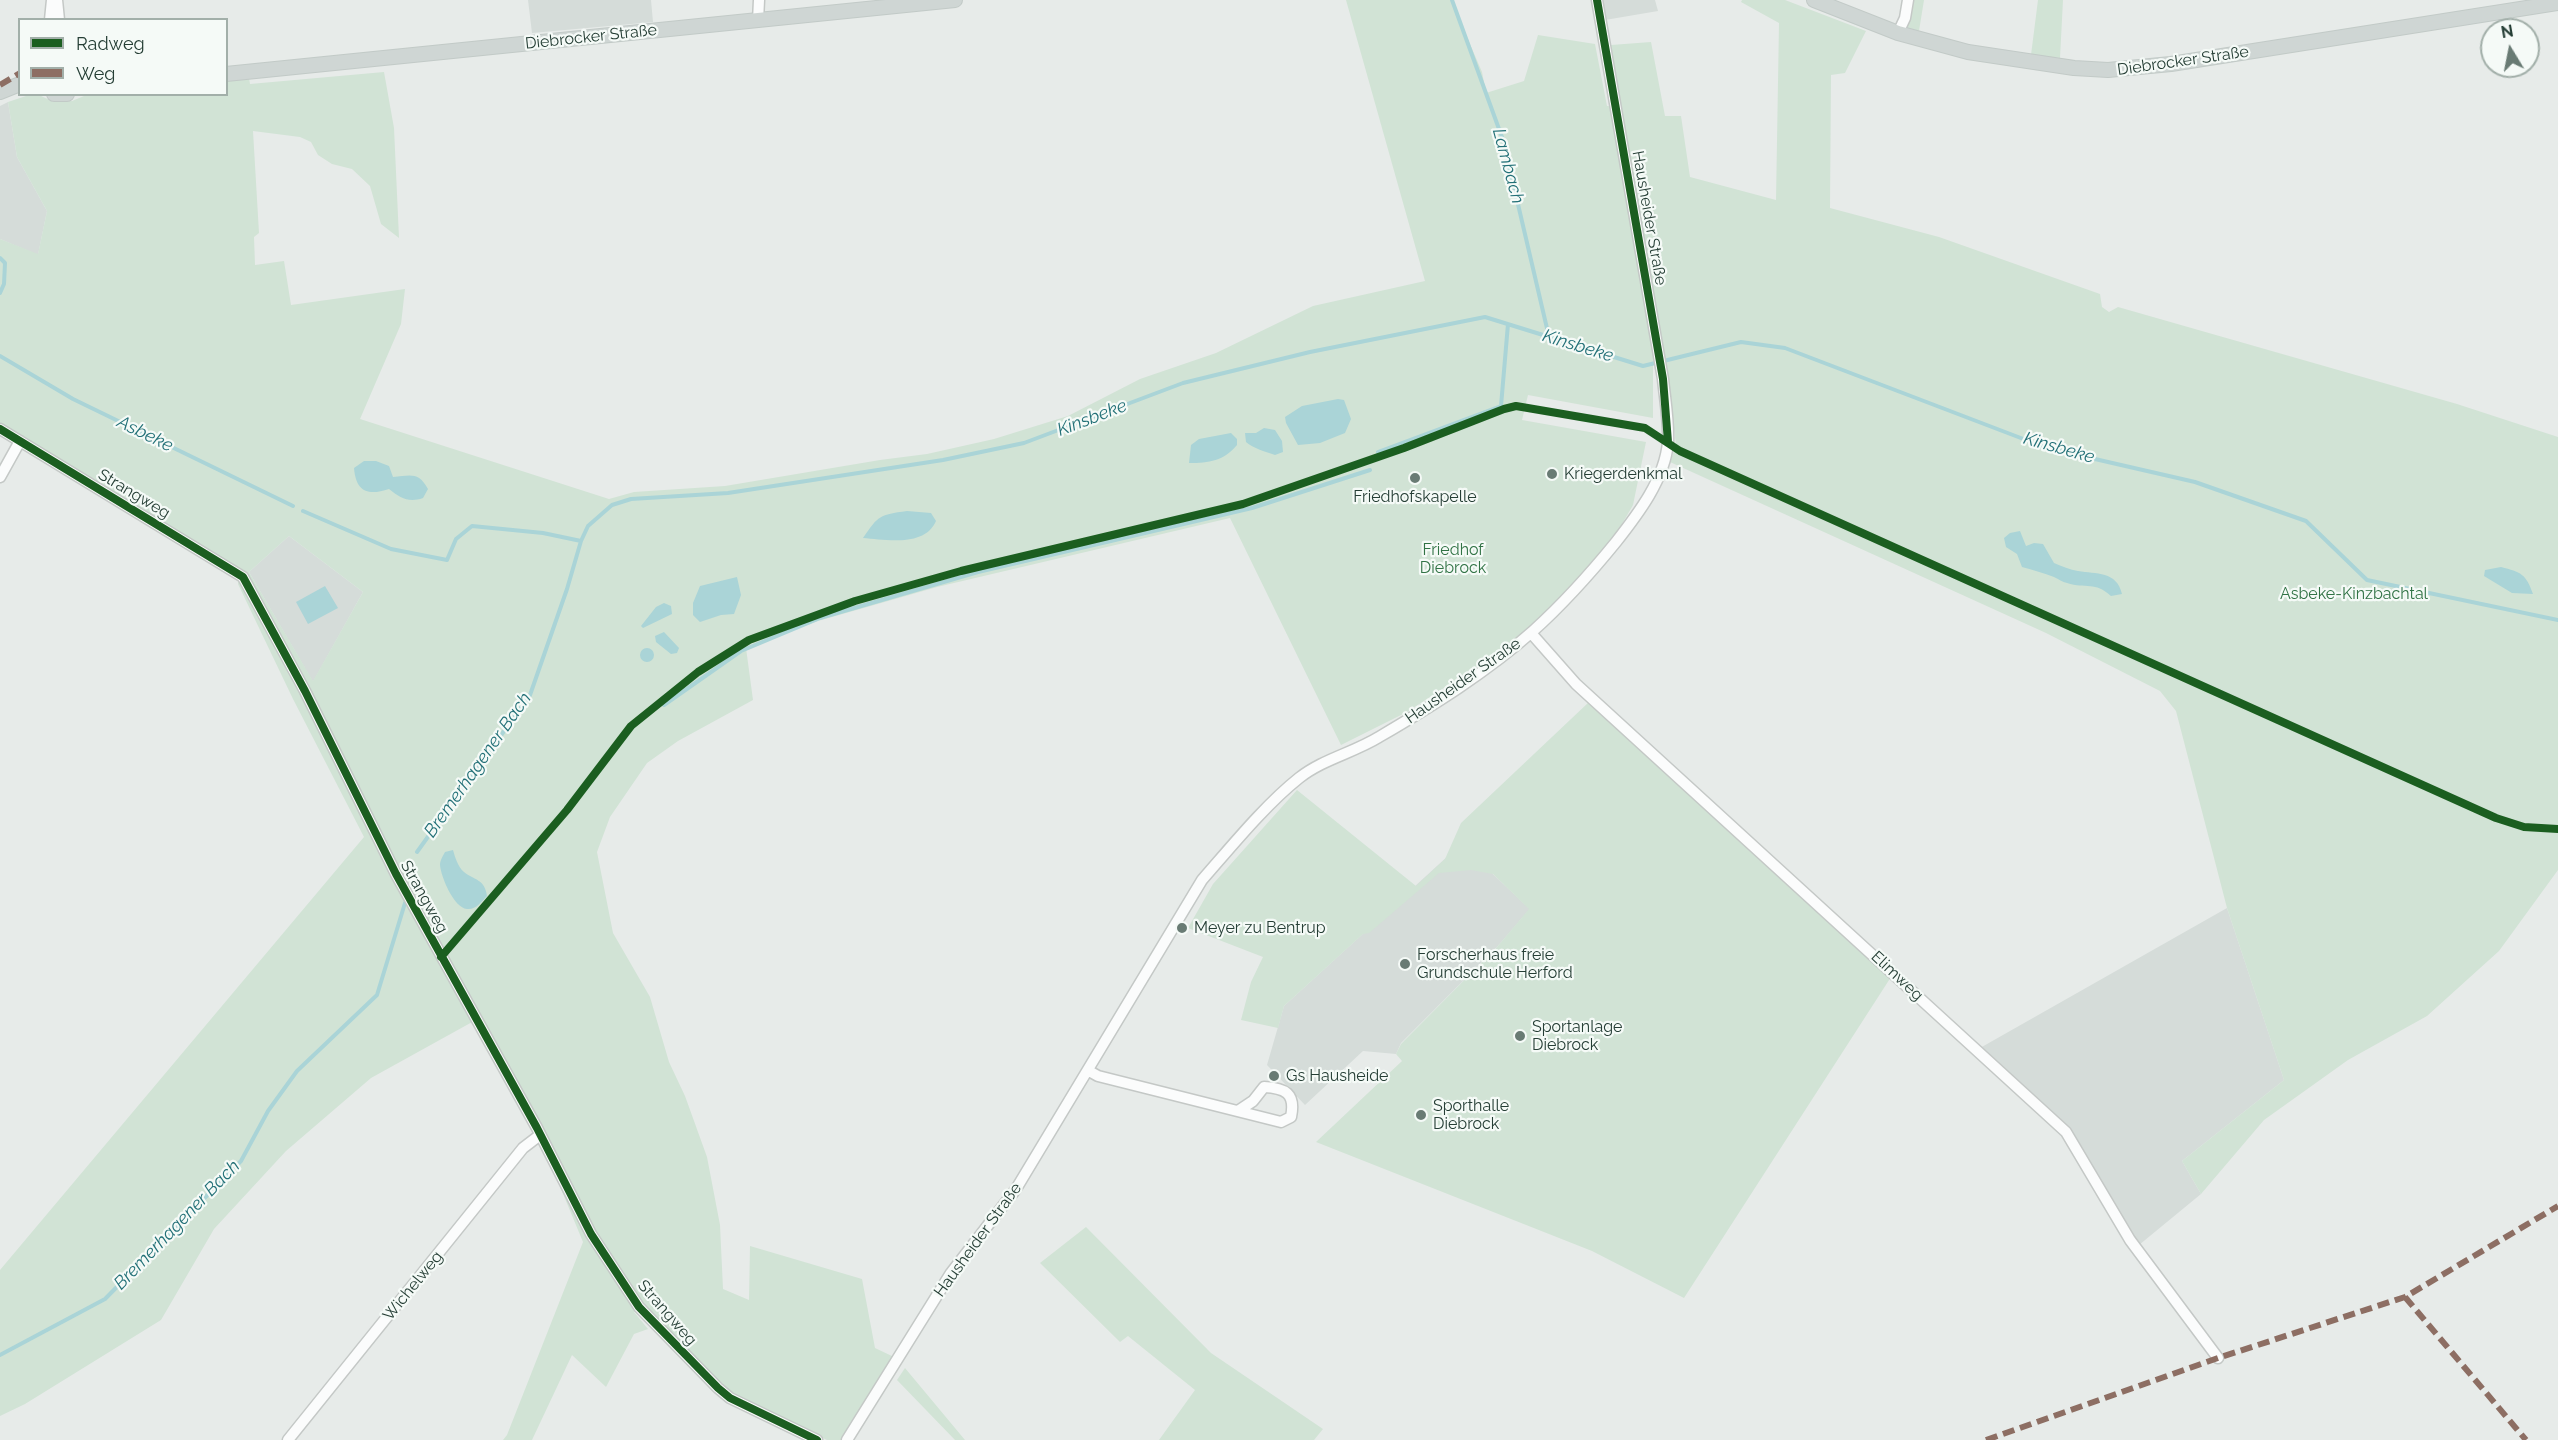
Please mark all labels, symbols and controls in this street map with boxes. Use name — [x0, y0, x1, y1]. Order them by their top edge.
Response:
legend — [18, 18, 228, 96]
north arrow — [2480, 18, 2540, 78]
street label: Diebrocker Straße — [524, 21, 658, 53]
text: N — [2499, 21, 2515, 42]
text: Radweg — [76, 33, 145, 54]
street label: Diebrocker Straße — [2116, 42, 2250, 80]
text: Weg — [76, 63, 115, 84]
water label: Lambach — [1488, 126, 1528, 206]
street label: Hausheider Straße — [1628, 149, 1670, 287]
water label: Kinsbeke — [1540, 325, 1616, 367]
water label: Kinsbeke — [1054, 395, 1130, 441]
water label: Asbeke — [114, 411, 176, 457]
water label: Kinsbeke — [2021, 428, 2097, 468]
place label: Kriegerdenkmal — [1564, 464, 1682, 484]
street label: Strangweg — [95, 465, 173, 523]
marker: Kriegerdenkmal — [1545, 467, 1559, 481]
marker: Friedhofskapelle — [1408, 471, 1422, 485]
place label: Friedhofskapelle — [1353, 487, 1477, 507]
park label: Friedhof Diebrock — [1420, 540, 1486, 578]
park label: Asbeke-Kinzbachtal — [2280, 584, 2428, 604]
street label: Hausheider Straße — [1402, 634, 1524, 728]
water label: Bremerhagener Bach — [420, 688, 536, 842]
street label: Strangweg — [396, 857, 452, 937]
place label: Meyer zu Bentrup — [1194, 918, 1326, 938]
marker: Meyer zu Bentrup — [1175, 921, 1189, 935]
place label: Forscherhaus freie Grundschule Herford — [1417, 945, 1573, 983]
street label: Elimweg — [1867, 947, 1927, 1005]
marker: Forscherhaus freie Grundschule Herford — [1398, 957, 1412, 971]
place label: Sportanlage Diebrock — [1532, 1017, 1622, 1055]
marker: Sportanlage Diebrock — [1513, 1029, 1527, 1043]
place label: Gs Hausheide — [1286, 1066, 1388, 1086]
marker: Gs Hausheide — [1267, 1069, 1281, 1083]
place label: Sporthalle Diebrock — [1433, 1096, 1509, 1134]
marker: Sporthalle Diebrock — [1414, 1108, 1428, 1122]
water label: Bremerhagener Bach — [109, 1156, 245, 1294]
street label: Hausheider Straße — [930, 1179, 1026, 1301]
street label: Wichelweg — [379, 1247, 447, 1325]
street label: Strangweg — [633, 1276, 701, 1350]

